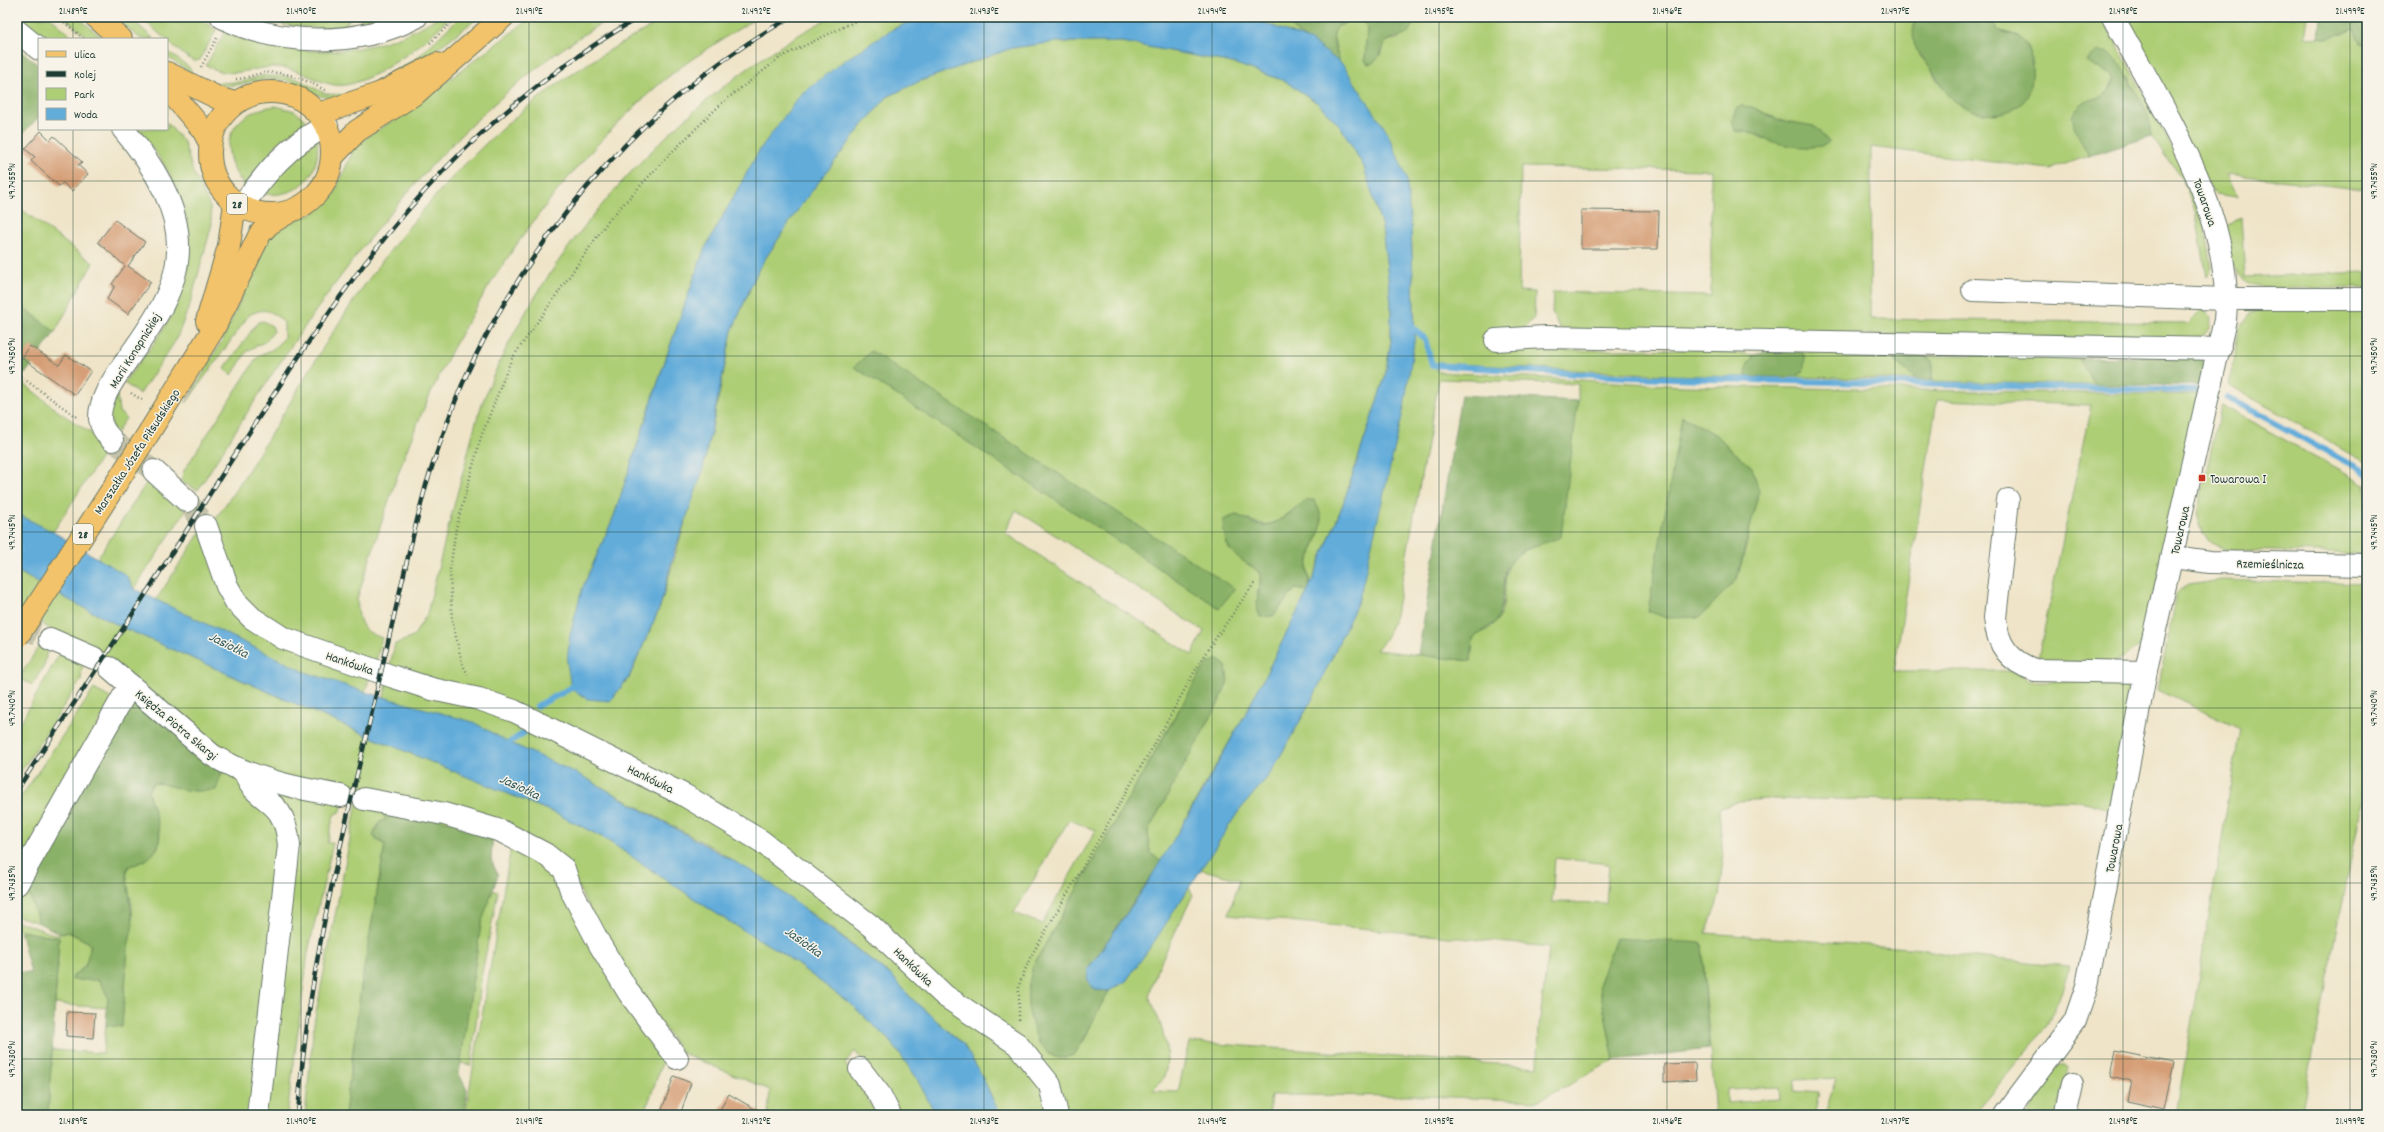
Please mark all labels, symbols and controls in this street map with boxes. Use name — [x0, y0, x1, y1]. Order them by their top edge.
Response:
text: 21.489°E — [59, 5, 88, 19]
text: 21.490°E — [286, 5, 317, 19]
text: 21.491°E — [516, 5, 543, 19]
text: 21.492°E — [741, 5, 771, 19]
text: 21.493°E — [969, 5, 999, 19]
text: 21.494°E — [1198, 5, 1227, 19]
text: 21.495°E — [1424, 5, 1454, 19]
text: 21.496°E — [1652, 5, 1682, 19]
text: 21.497°E — [1881, 5, 1910, 19]
text: 21.498°E — [2109, 5, 2138, 19]
text: 21.499°E — [2335, 5, 2365, 19]
legend — [38, 38, 168, 130]
text: Ulica — [74, 47, 96, 64]
text: Kolej — [74, 67, 96, 84]
text: Park — [74, 87, 95, 104]
text: Woda — [74, 107, 98, 124]
text: 49.7455°N — [6, 163, 20, 199]
text: 49.7455°N — [2368, 163, 2382, 199]
street label: Towarowa — [2187, 176, 2221, 230]
road number: 28 — [227, 194, 247, 214]
street label: Marii Konopnickiej — [105, 310, 167, 393]
text: 49.7450°N — [6, 338, 20, 374]
text: 49.7450°N — [2368, 338, 2382, 374]
street label: Marszałka Józefa Piłsudskiego — [90, 385, 186, 519]
place label: Towarowa I — [2210, 471, 2266, 490]
marker: Towarowa I — [2197, 473, 2207, 483]
street label: Towarowa — [2167, 504, 2196, 557]
text: 49.7445°N — [6, 514, 20, 550]
text: 49.7445°N — [2368, 514, 2382, 550]
road number: 28 — [73, 524, 93, 544]
street label: Rzemieślnicza — [2236, 555, 2305, 576]
water label: Jasiołka — [205, 627, 253, 665]
street label: Hankówka — [323, 647, 377, 682]
street label: Księdza Piotra Skargi — [130, 686, 221, 767]
text: 49.7440°N — [6, 690, 20, 726]
text: 49.7440°N — [2368, 690, 2382, 726]
street label: Hankówka — [623, 761, 677, 800]
water label: Jasiołka — [496, 770, 544, 806]
street label: Towarowa — [2101, 822, 2130, 875]
text: 49.7435°N — [6, 865, 20, 901]
text: 49.7435°N — [2368, 865, 2382, 901]
water label: Jasiołka — [780, 922, 827, 964]
street label: Hankówka — [888, 944, 937, 993]
text: 49.7430°N — [6, 1041, 20, 1077]
text: 49.7430°N — [2368, 1041, 2382, 1077]
text: 21.489°E — [59, 1115, 88, 1129]
text: 21.490°E — [286, 1115, 317, 1129]
text: 21.491°E — [516, 1115, 543, 1129]
text: 21.492°E — [741, 1115, 771, 1129]
text: 21.493°E — [969, 1115, 999, 1129]
text: 21.494°E — [1198, 1115, 1227, 1129]
text: 21.495°E — [1424, 1115, 1454, 1129]
text: 21.496°E — [1652, 1115, 1682, 1129]
text: 21.497°E — [1881, 1115, 1910, 1129]
text: 21.498°E — [2109, 1115, 2138, 1129]
text: 21.499°E — [2335, 1115, 2365, 1129]

